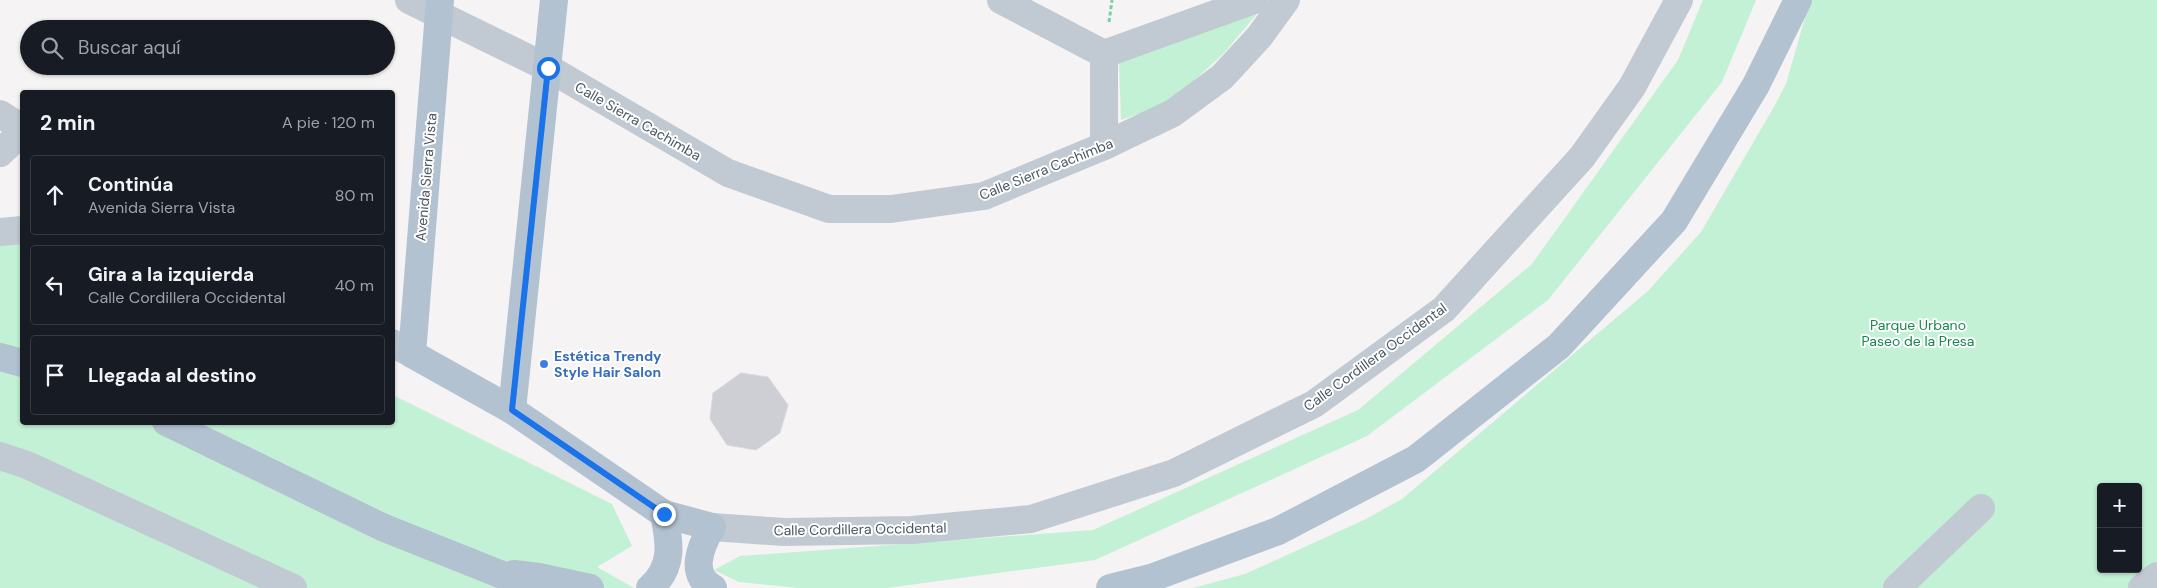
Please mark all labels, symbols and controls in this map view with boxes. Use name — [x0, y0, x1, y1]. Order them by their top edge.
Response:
search box — [20, 20, 395, 75]
icon: search — [38, 34, 66, 62]
text: Buscar aquí — [78, 35, 181, 60]
route start — [537, 57, 560, 80]
street label: Calle Sierra Cachimba — [572, 78, 704, 164]
text: 2 min — [40, 109, 96, 137]
text: A pie · 120 m — [282, 112, 375, 133]
street label: Avenida Sierra Vista — [411, 112, 441, 242]
street label: Calle Sierra Cachimba — [977, 134, 1115, 204]
text: Continúa — [88, 172, 173, 197]
icon: ahead — [41, 181, 69, 209]
text: 80 m — [335, 185, 374, 206]
text: Avenida Sierra Vista — [88, 197, 235, 218]
text: Gira a la izquierda — [88, 262, 254, 287]
icon: left — [41, 271, 69, 299]
text: 40 m — [335, 275, 374, 296]
text: Calle Cordillera Occidental — [88, 287, 286, 308]
street label: Calle Cordillera Occidental — [1300, 299, 1450, 415]
park label: Parque Urbano Paseo de la Presa — [1862, 316, 1974, 350]
place label: Estética Trendy Style Hair Salon — [554, 347, 662, 381]
marker: Estética Trendy Style Hair Salon — [538, 358, 550, 370]
icon: arrive — [41, 361, 69, 389]
text: Llegada al destino — [88, 363, 257, 388]
map controls — [2097, 483, 2142, 573]
button: + — [2097, 483, 2142, 528]
route end — [653, 503, 676, 526]
street label: Calle Cordillera Occidental — [773, 518, 947, 540]
button: − — [2097, 528, 2142, 573]

